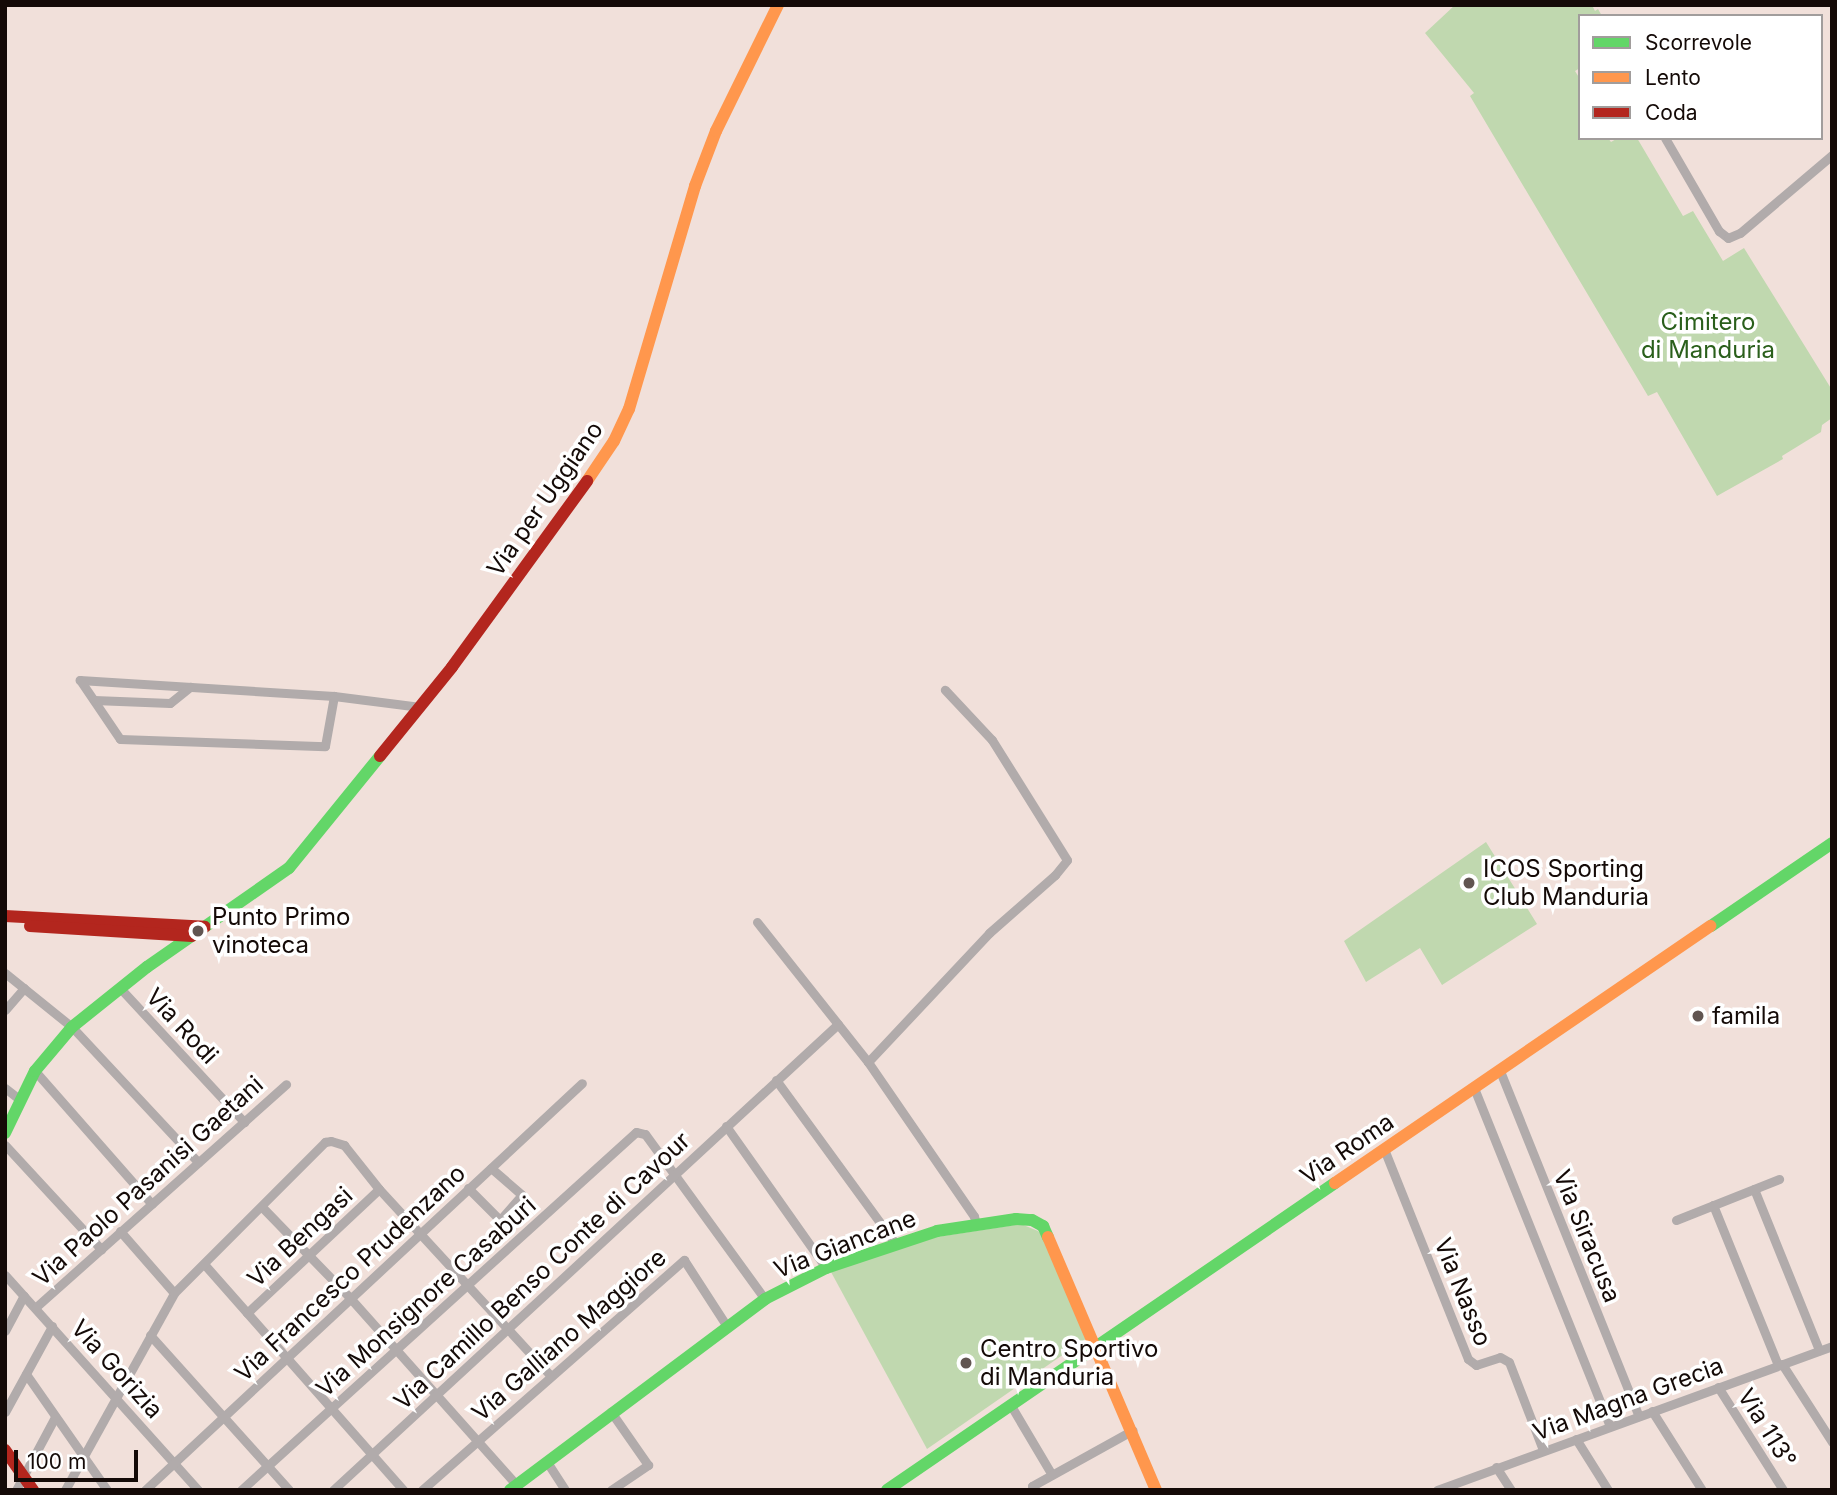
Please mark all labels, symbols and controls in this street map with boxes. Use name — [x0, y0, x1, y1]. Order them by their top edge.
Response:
legend — [1578, 14, 1823, 140]
text: Scorrevole — [1645, 30, 1752, 55]
text: Lento — [1645, 65, 1701, 90]
text: Coda — [1645, 100, 1698, 125]
park label: Cimitero di Manduria — [1641, 308, 1775, 364]
street label: Via per Uggiano — [481, 416, 609, 582]
place label: ICOS Sporting Club Manduria — [1483, 855, 1649, 911]
marker: ICOS Sporting Club Manduria — [1461, 875, 1477, 891]
place label: Punto Primo vinoteca — [212, 903, 350, 959]
marker: Punto Primo vinoteca — [190, 923, 206, 939]
street label: Via Rodi — [140, 982, 224, 1070]
place label: famila — [1712, 1002, 1780, 1030]
marker: famila — [1690, 1008, 1706, 1024]
street label: Via Paolo Pasanisi Gaetani — [27, 1070, 269, 1292]
street label: Via Roma — [1295, 1107, 1399, 1191]
street label: Via Camillo Benso Conte di Cavour — [388, 1126, 696, 1416]
street label: Via Francesco Prudenzano — [229, 1159, 471, 1387]
street label: Via Siracusa — [1547, 1166, 1627, 1306]
street label: Via Bengasi — [241, 1181, 359, 1293]
street label: Via Monsignore Casaburi — [310, 1191, 542, 1403]
street label: Via Giancane — [770, 1204, 920, 1284]
street label: Via Nasso — [1428, 1234, 1498, 1350]
street label: Via Galliano Maggiore — [466, 1243, 672, 1427]
street label: Via Gorizia — [65, 1314, 169, 1424]
place label: Centro Sportivo di Manduria — [980, 1335, 1158, 1391]
street label: Via Magna Grecia — [1529, 1351, 1727, 1447]
marker: Centro Sportivo di Manduria — [958, 1355, 974, 1371]
street label: Via 113° — [1732, 1383, 1802, 1473]
scale bar — [18, 1436, 142, 1480]
text: 100 m — [27, 1449, 86, 1474]

